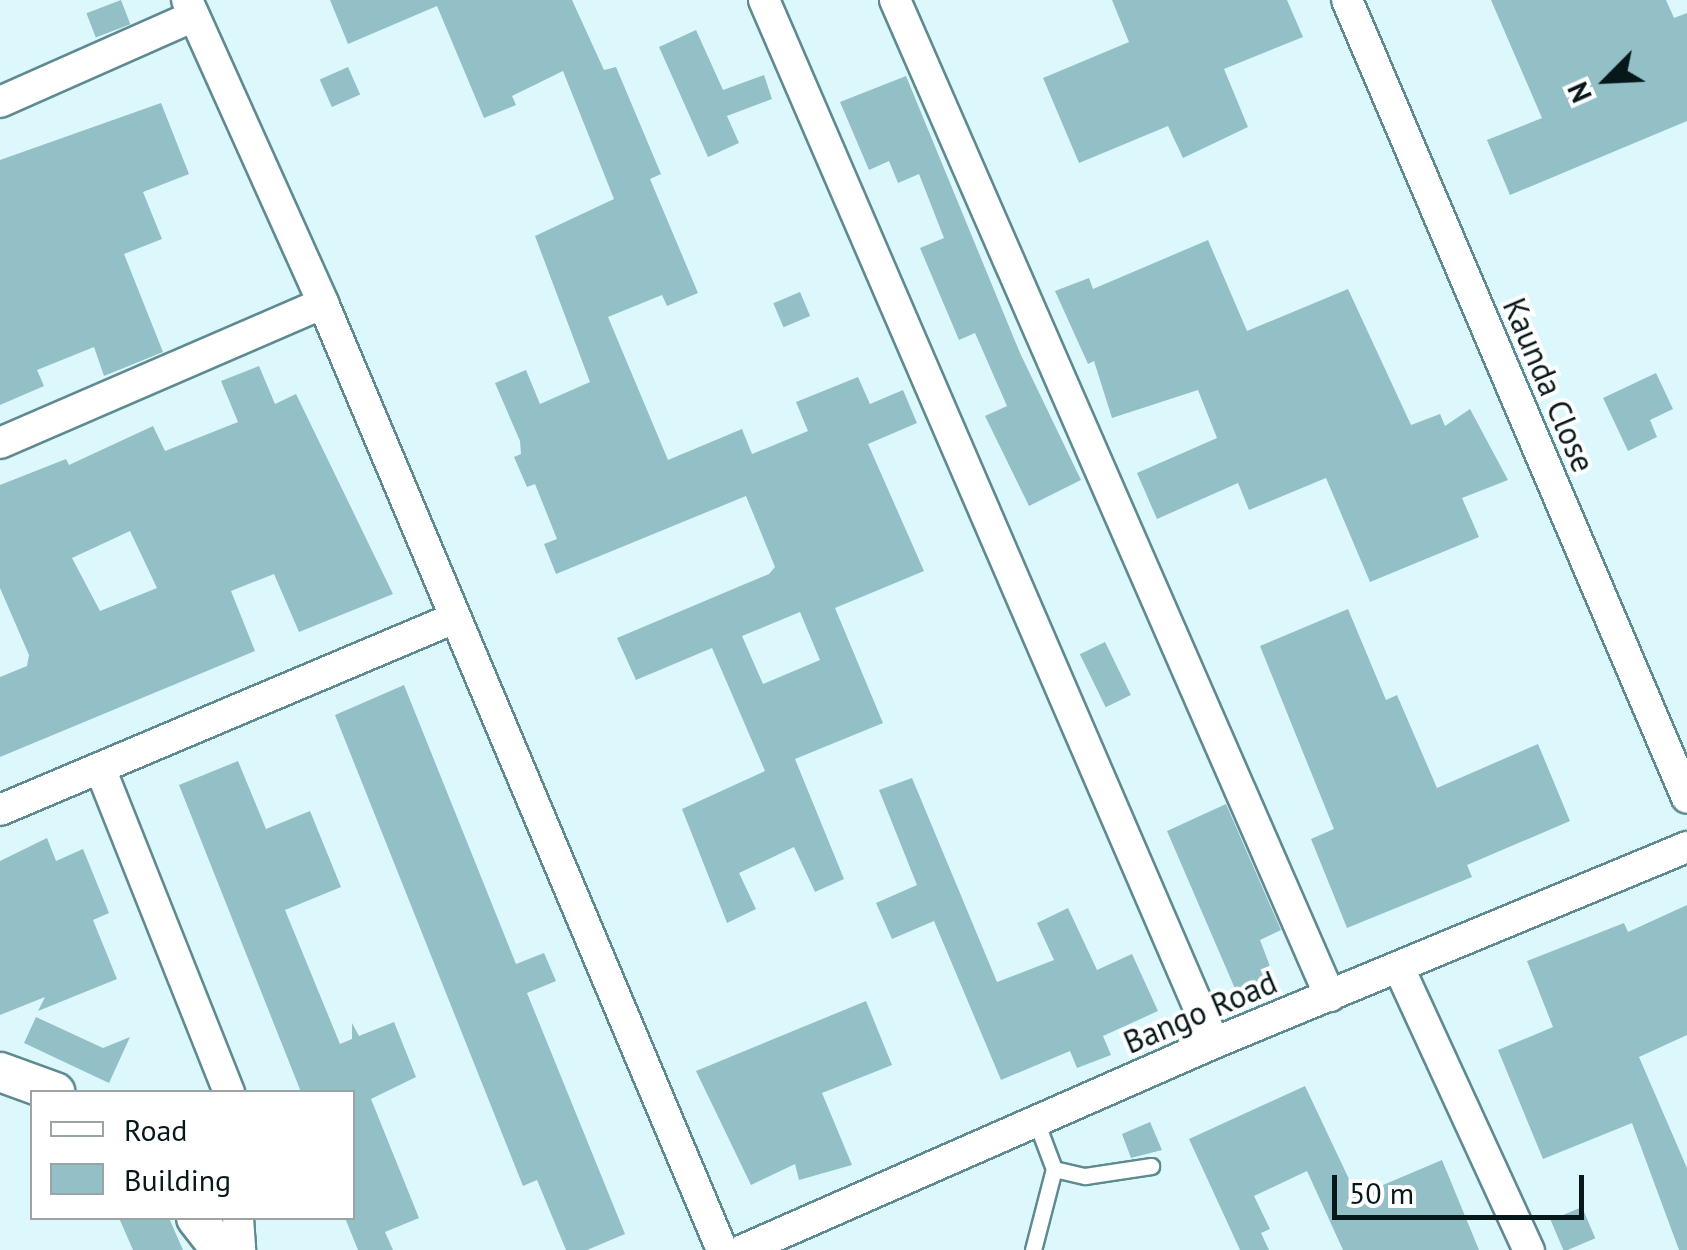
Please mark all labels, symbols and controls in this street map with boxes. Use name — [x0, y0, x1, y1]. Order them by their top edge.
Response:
north arrow — [1557, 30, 1657, 130]
text: N — [1558, 76, 1600, 108]
street label: Kaunda Close — [1495, 292, 1603, 478]
street label: Bango Road — [1118, 963, 1282, 1061]
legend — [30, 1090, 355, 1220]
text: Road — [124, 1110, 188, 1149]
scale bar — [1337, 1155, 1590, 1217]
text: Building — [124, 1160, 231, 1199]
text: 50 m — [1349, 1173, 1414, 1212]

